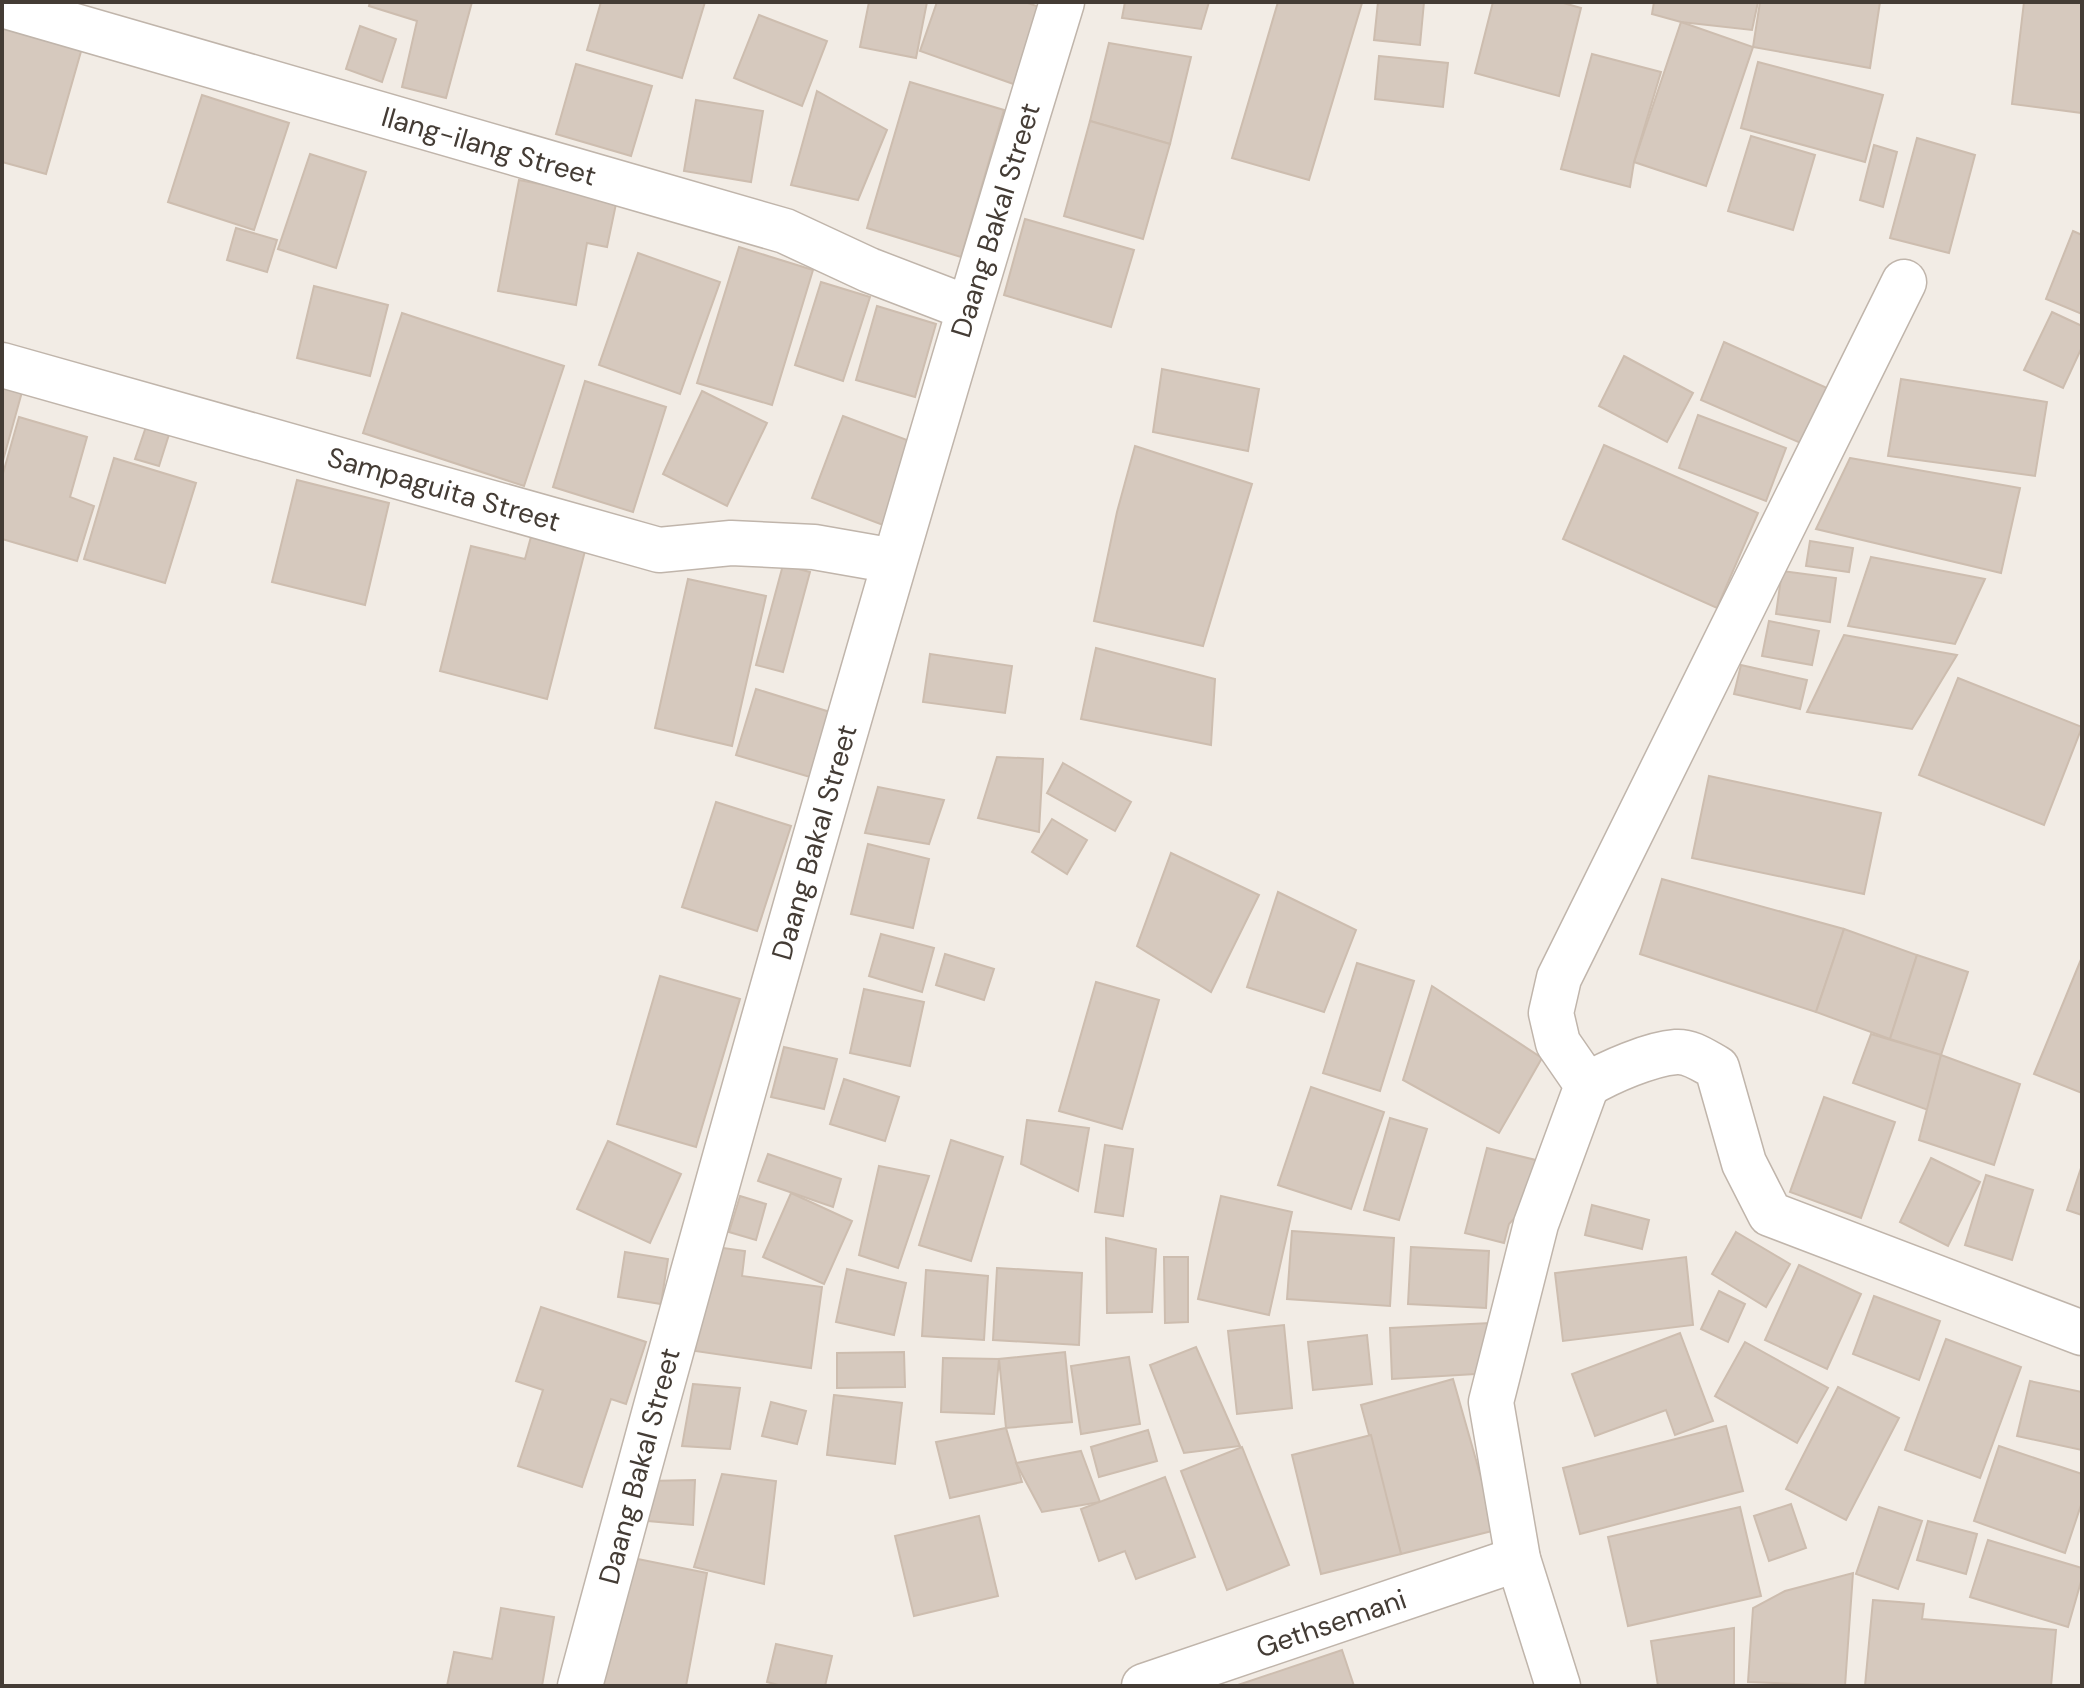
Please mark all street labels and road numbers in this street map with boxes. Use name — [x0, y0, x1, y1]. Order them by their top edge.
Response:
street label: Ilang-ilang Street — [377, 98, 600, 195]
street label: Daang Bakal Street — [942, 98, 1049, 342]
street label: Sampaguita Street — [323, 439, 565, 540]
street label: Daang Bakal Street — [763, 720, 866, 964]
street label: Daang Bakal Street — [590, 1344, 689, 1588]
street label: Gethsemani — [1251, 1580, 1411, 1666]

